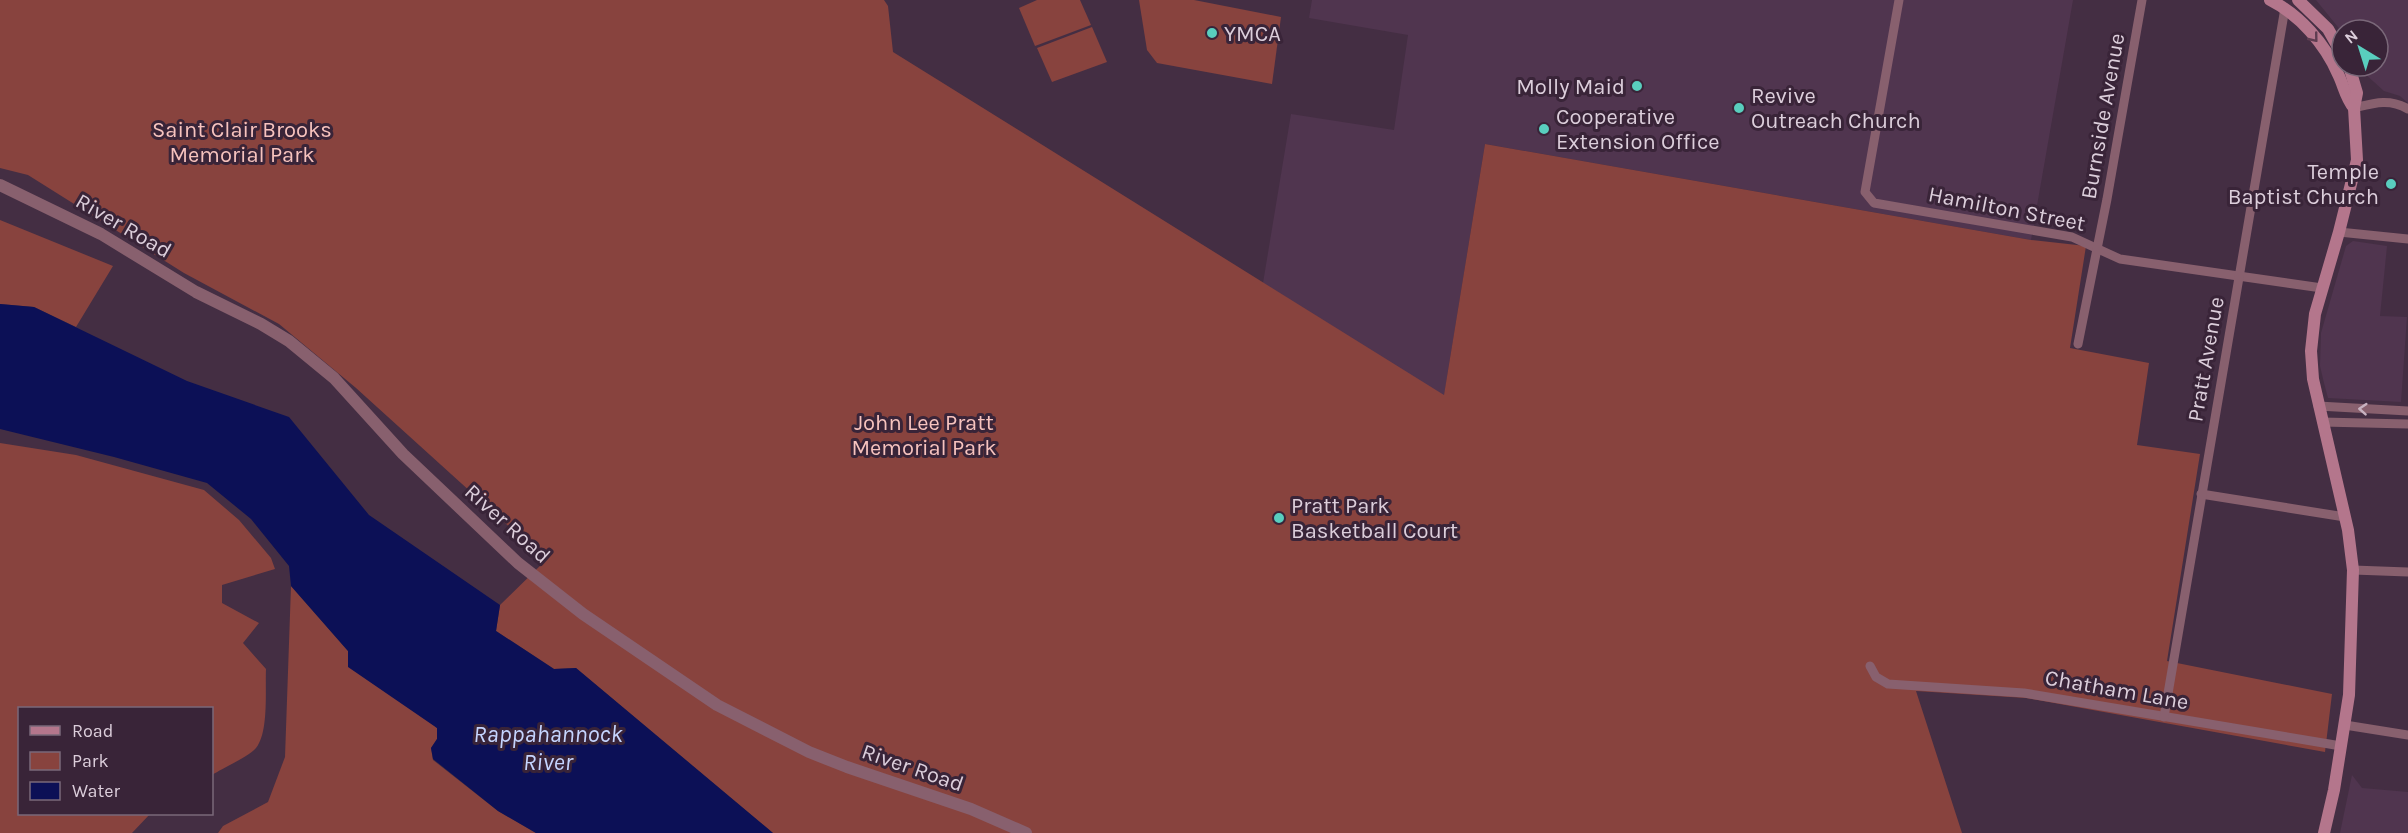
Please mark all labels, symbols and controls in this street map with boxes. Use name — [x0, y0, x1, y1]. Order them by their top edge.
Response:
north arrow — [2330, 18, 2390, 78]
place label: YMCA — [1224, 21, 1281, 47]
marker: YMCA — [1205, 26, 1219, 40]
text: N — [2341, 26, 2361, 48]
street label: Burnside Avenue — [2076, 31, 2130, 201]
one-way arrow — [2307, 31, 2318, 42]
place label: Molly Maid — [1516, 74, 1625, 100]
marker: Molly Maid — [1630, 79, 1644, 93]
place label: Revive Outreach Church — [1751, 83, 1921, 134]
marker: Revive Outreach Church — [1732, 101, 1746, 115]
place label: Cooperative Extension Office — [1556, 104, 1720, 155]
park label: Saint Clair Brooks Memorial Park — [152, 117, 332, 168]
marker: Cooperative Extension Office — [1537, 122, 1551, 136]
place label: Temple Baptist Church — [2228, 159, 2379, 210]
marker: Temple Baptist Church — [2384, 177, 2398, 191]
street label: Hamilton Street — [1926, 181, 2087, 237]
street label: River Road — [71, 188, 176, 264]
street label: Pratt Avenue — [2182, 295, 2230, 424]
one-way arrow — [2359, 403, 2368, 416]
park label: John Lee Pratt Memorial Park — [851, 410, 997, 461]
street label: River Road — [459, 479, 555, 569]
place label: Pratt Park Basketball Court — [1291, 493, 1458, 544]
marker: Pratt Park Basketball Court — [1272, 511, 1286, 525]
street label: Chatham Lane — [2043, 665, 2191, 715]
legend — [18, 707, 213, 815]
text: Road — [72, 720, 113, 742]
water label: Rappahannock River — [473, 720, 624, 776]
street label: River Road — [858, 738, 967, 798]
text: Park — [72, 750, 109, 772]
text: Water — [72, 780, 120, 802]

